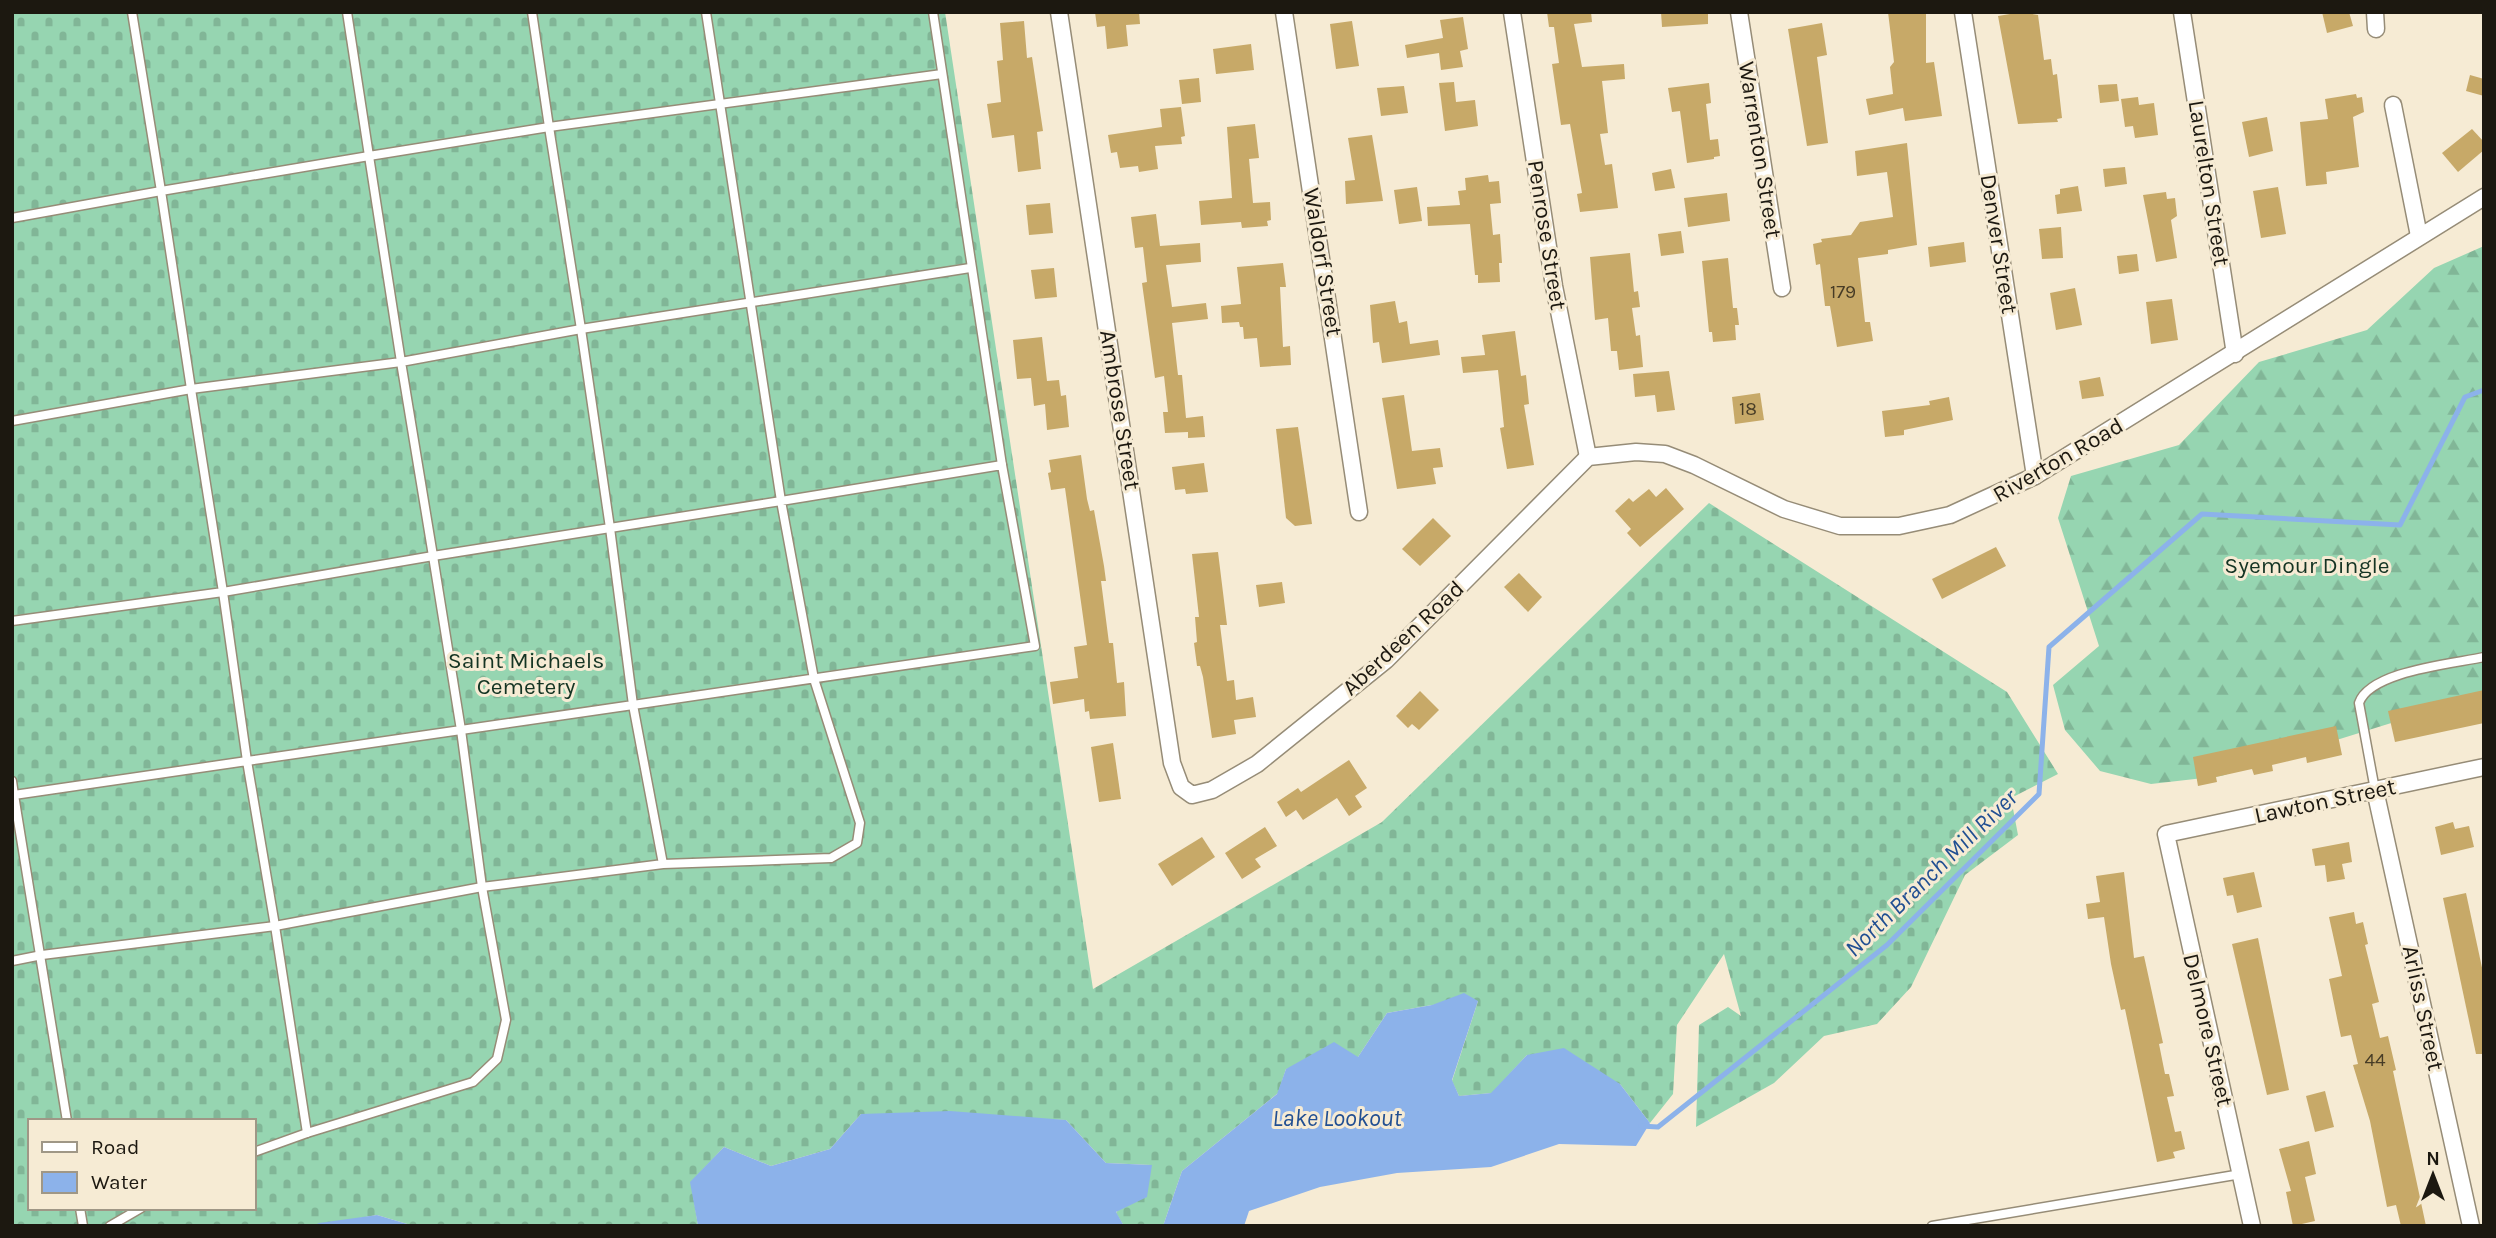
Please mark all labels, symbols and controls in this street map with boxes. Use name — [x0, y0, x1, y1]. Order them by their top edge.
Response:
street label: Warrenton Street — [1733, 60, 1787, 241]
street label: Laurelton Street — [2183, 98, 2235, 268]
street label: Penrose Street — [1522, 158, 1572, 312]
street label: Denver Street — [1975, 172, 2023, 316]
street label: Waldorf Street — [1298, 186, 1348, 338]
house number: 179 — [1830, 281, 1856, 303]
street label: Ambrose Street — [1094, 328, 1146, 492]
house number: 18 — [1739, 398, 1757, 420]
street label: Riverton Road — [1988, 412, 2128, 508]
park label: Syemour Dingle — [2224, 552, 2390, 579]
street label: Aberdeen Road — [1337, 575, 1469, 701]
park label: Saint Michaels Cemetery — [448, 647, 604, 700]
street label: Lawton Street — [2252, 773, 2398, 829]
water label: North Branch Mill River — [1839, 783, 2024, 963]
street label: Arliss Street — [2397, 943, 2450, 1074]
street label: Delmore Street — [2177, 951, 2239, 1109]
house number: 44 — [2364, 1049, 2386, 1071]
water label: Lake Lookout — [1272, 1104, 1403, 1132]
legend — [28, 1119, 256, 1210]
text: Road — [91, 1135, 139, 1159]
north arrow — [2398, 1140, 2468, 1210]
text: N — [2426, 1148, 2440, 1170]
text: Water — [91, 1170, 147, 1194]

